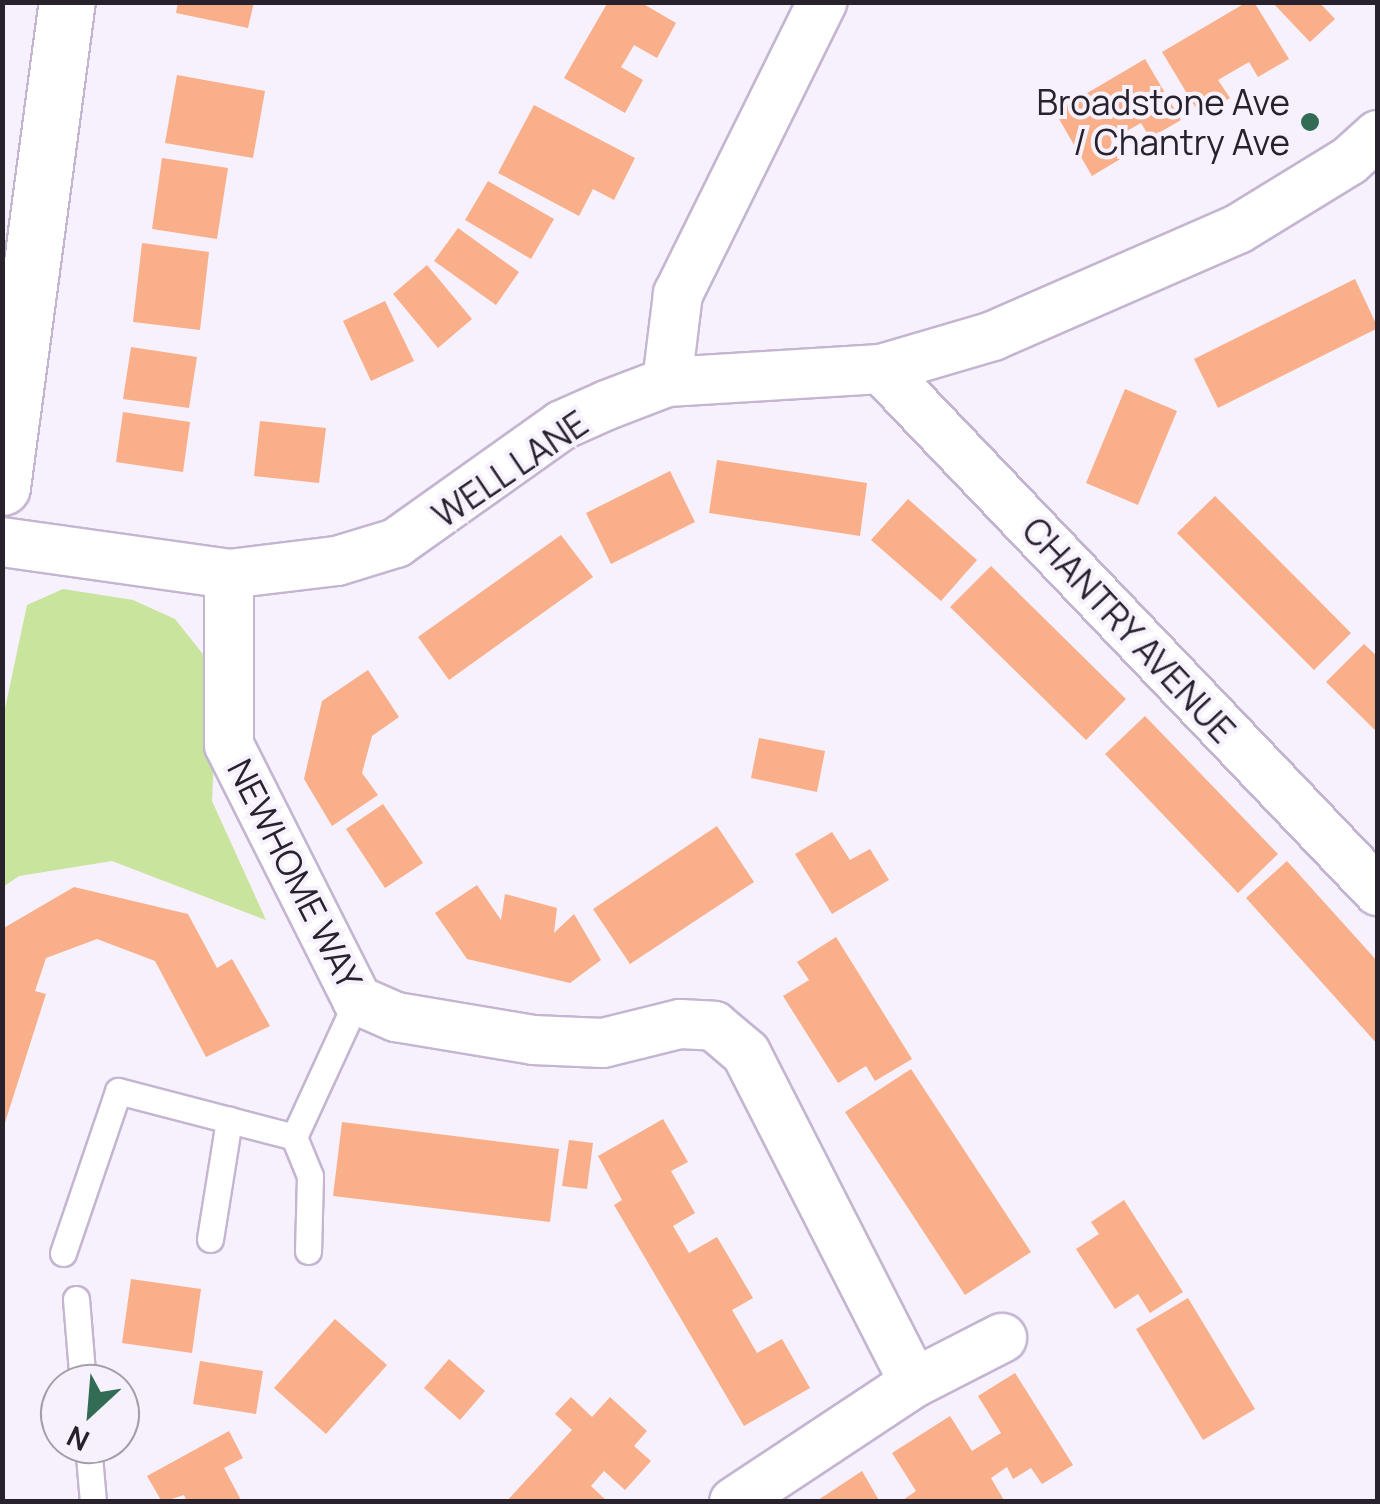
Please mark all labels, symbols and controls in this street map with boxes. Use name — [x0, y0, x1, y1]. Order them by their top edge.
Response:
place label: Broadstone Ave / Chantry Ave — [1037, 81, 1290, 163]
marker: Broadstone Ave / Chantry Ave — [1299, 111, 1321, 133]
street label: WELL LANE — [424, 401, 596, 537]
street label: CHANTRY AVENUE — [1014, 508, 1244, 752]
street label: NEWHOME WAY — [219, 752, 371, 996]
north arrow — [40, 1364, 140, 1464]
text: N — [60, 1418, 95, 1461]

